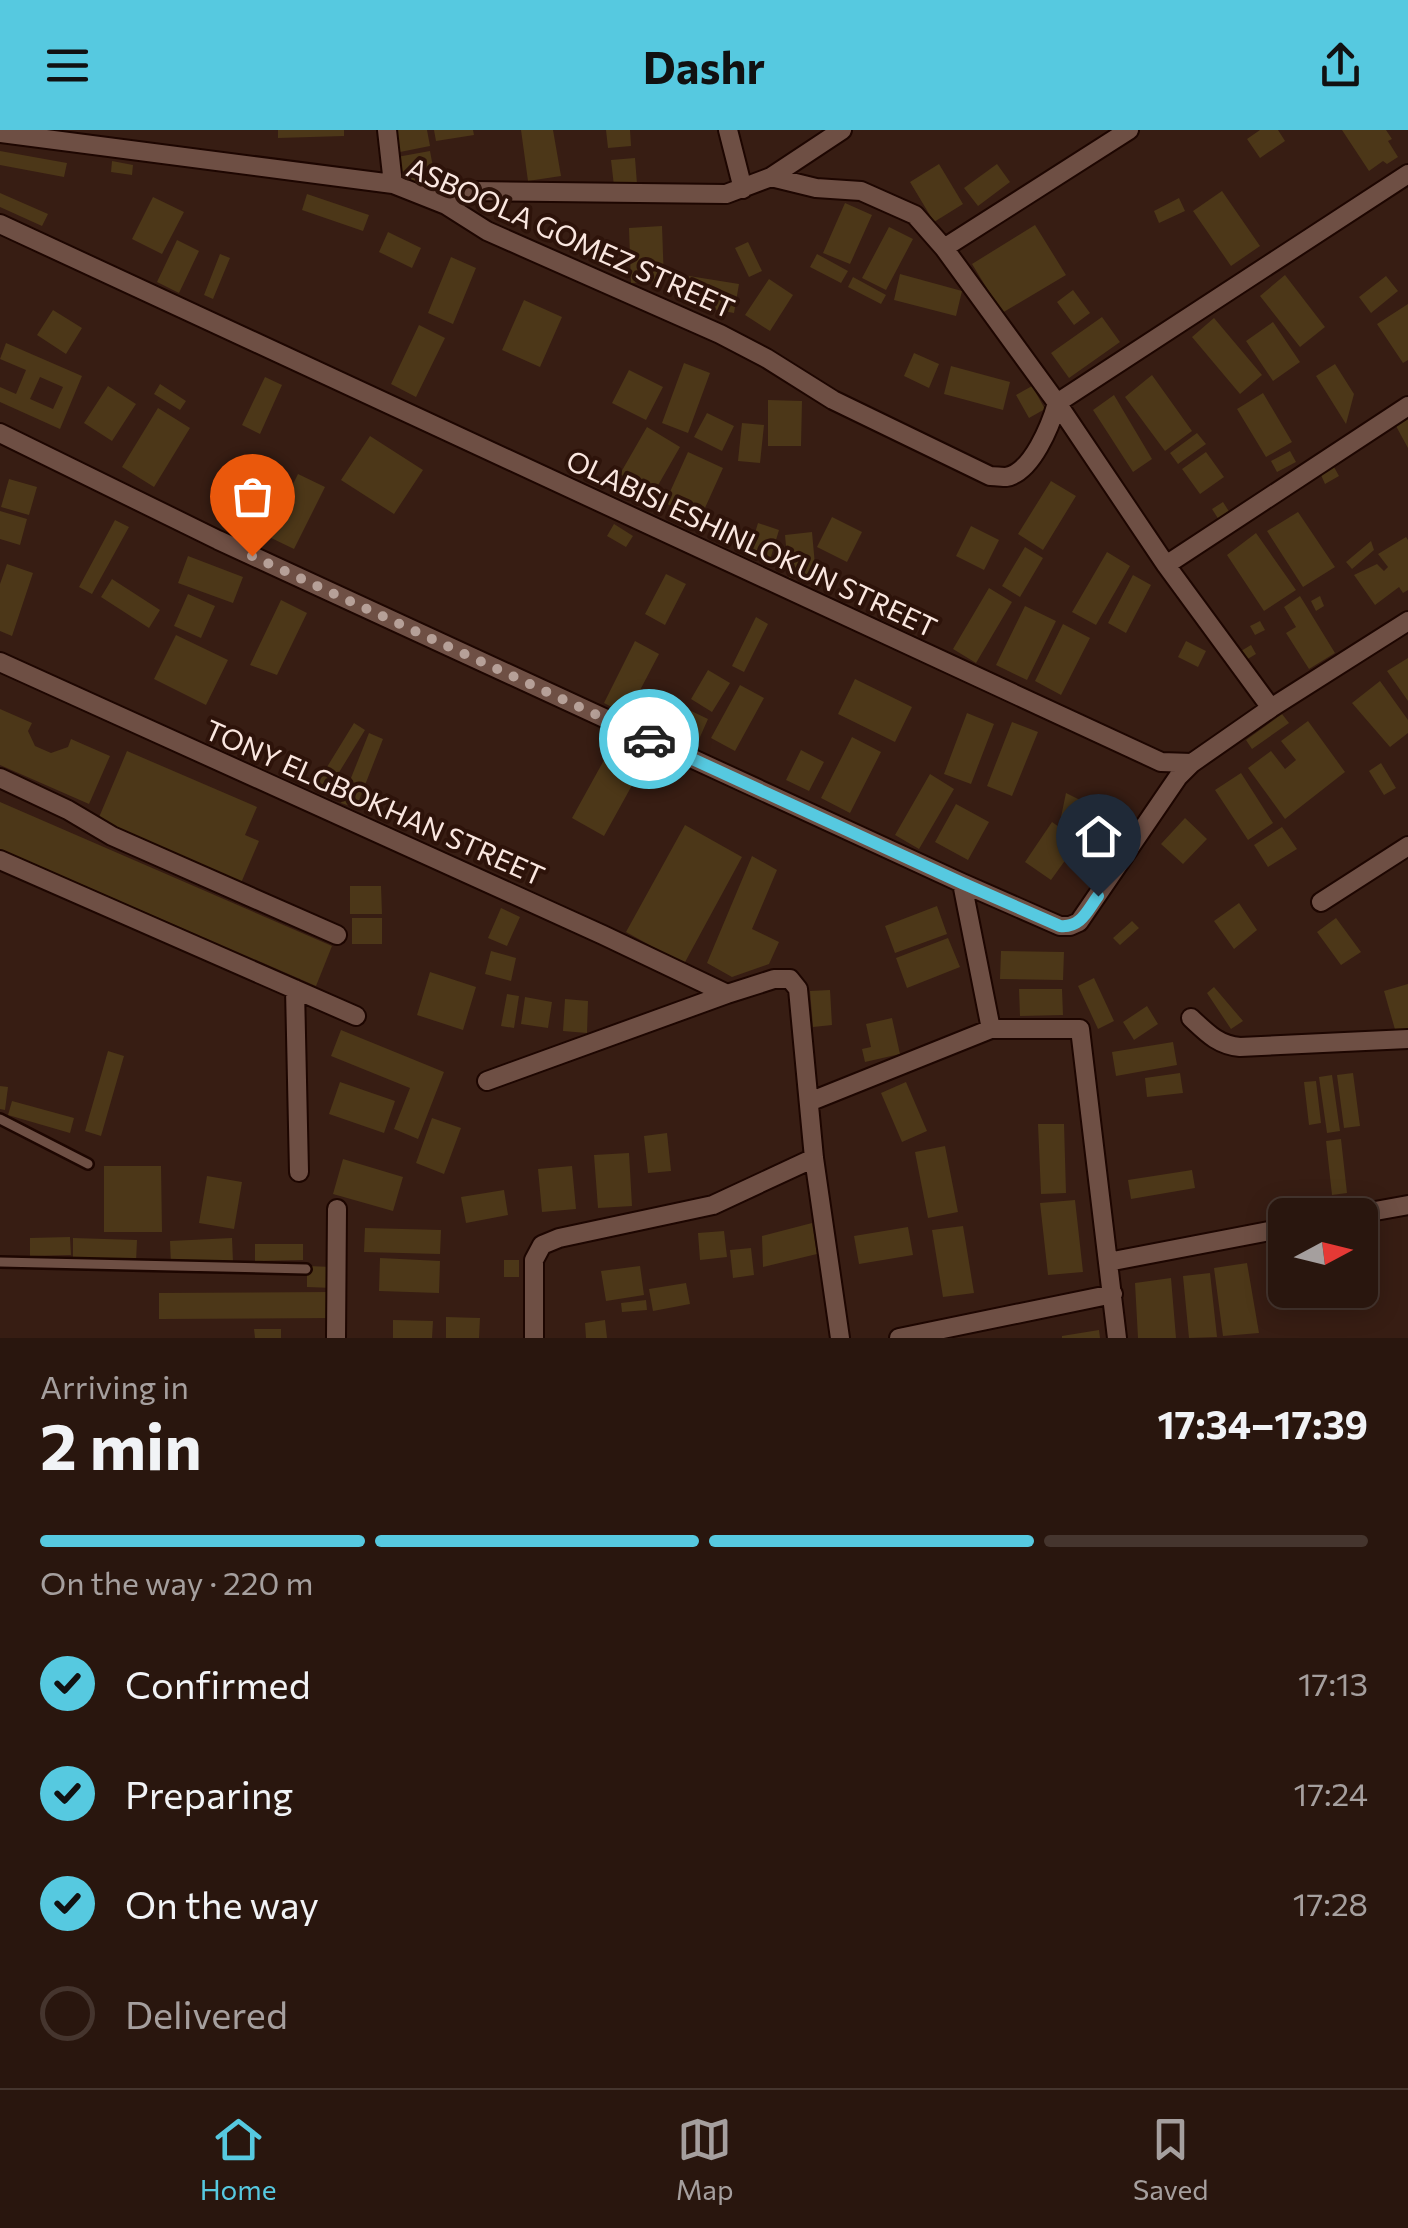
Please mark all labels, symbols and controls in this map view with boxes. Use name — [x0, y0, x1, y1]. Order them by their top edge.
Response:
icon: menu — [40, 38, 95, 93]
text: Dashr — [643, 38, 765, 93]
icon: share — [1313, 38, 1368, 93]
street label: ASBOOLA GOMEZ STREET — [402, 149, 740, 325]
street label: OLABISI ESHINLOKUN STREET — [561, 442, 943, 644]
pin — [210, 454, 295, 557]
icon: bag — [225, 469, 280, 524]
courier — [599, 689, 699, 789]
street label: TONY ELGBOKHAN STREET — [200, 712, 550, 892]
icon: car — [622, 712, 677, 767]
pin — [1056, 794, 1141, 897]
icon: home — [1071, 809, 1126, 864]
north arrow — [1268, 1198, 1378, 1308]
map controls — [1268, 1198, 1378, 1308]
text: Arriving in — [40, 1366, 189, 1406]
text: 17:34–17:39 — [1157, 1400, 1368, 1447]
text: 2 min — [40, 1404, 202, 1483]
text: On the way · 220 m — [40, 1562, 313, 1602]
icon: check — [40, 1656, 95, 1711]
text: Confirmed — [125, 1660, 311, 1707]
text: 17:13 — [1298, 1663, 1368, 1703]
icon: check — [40, 1766, 95, 1821]
text: Preparing — [125, 1770, 293, 1817]
text: 17:24 — [1293, 1773, 1368, 1813]
icon: check — [40, 1876, 95, 1931]
text: On the way — [125, 1880, 319, 1927]
text: 17:28 — [1293, 1883, 1368, 1923]
text: Delivered — [125, 1990, 288, 2037]
tab: Home — [200, 2112, 277, 2206]
tab: Map — [676, 2112, 734, 2206]
tab: Saved — [1133, 2112, 1208, 2206]

